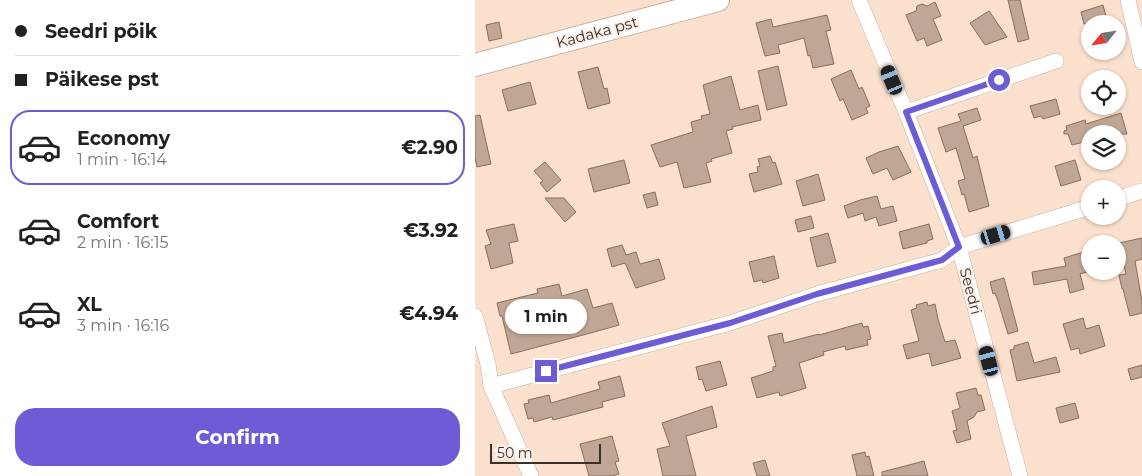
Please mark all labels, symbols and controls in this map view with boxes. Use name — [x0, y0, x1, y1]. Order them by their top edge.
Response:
street label: Kadaka pst — [554, 12, 640, 52]
north arrow — [1081, 15, 1126, 60]
map controls — [1081, 15, 1126, 280]
text: Seedri põik — [45, 20, 157, 43]
car — [879, 63, 904, 97]
text: Päikese pst — [45, 68, 159, 91]
route start — [988, 69, 1010, 91]
button: locate — [1081, 70, 1126, 115]
icon: car — [17, 125, 62, 170]
button: layers — [1081, 125, 1126, 170]
text: Economy — [77, 127, 170, 150]
text: €2.90 — [401, 136, 458, 159]
text: 1 min · 16:14 — [77, 150, 167, 169]
button: + — [1081, 180, 1126, 225]
icon: car — [17, 208, 62, 253]
text: Comfort — [77, 210, 159, 233]
text: €3.92 — [403, 219, 458, 242]
car — [979, 223, 1012, 247]
text: 2 min · 16:15 — [77, 233, 169, 252]
button: − — [1081, 235, 1126, 280]
street label: Seedri — [956, 266, 986, 316]
icon: car — [17, 291, 62, 336]
text: XL — [77, 293, 102, 316]
callout: 1 min — [505, 298, 587, 334]
text: €4.94 — [399, 302, 458, 325]
text: 1 min — [524, 307, 568, 326]
text: 3 min · 16:16 — [77, 316, 169, 335]
car — [977, 345, 1000, 377]
route end — [535, 360, 557, 382]
button: Confirm — [15, 408, 460, 466]
scale bar — [490, 441, 601, 464]
text: 50 m — [497, 444, 533, 462]

